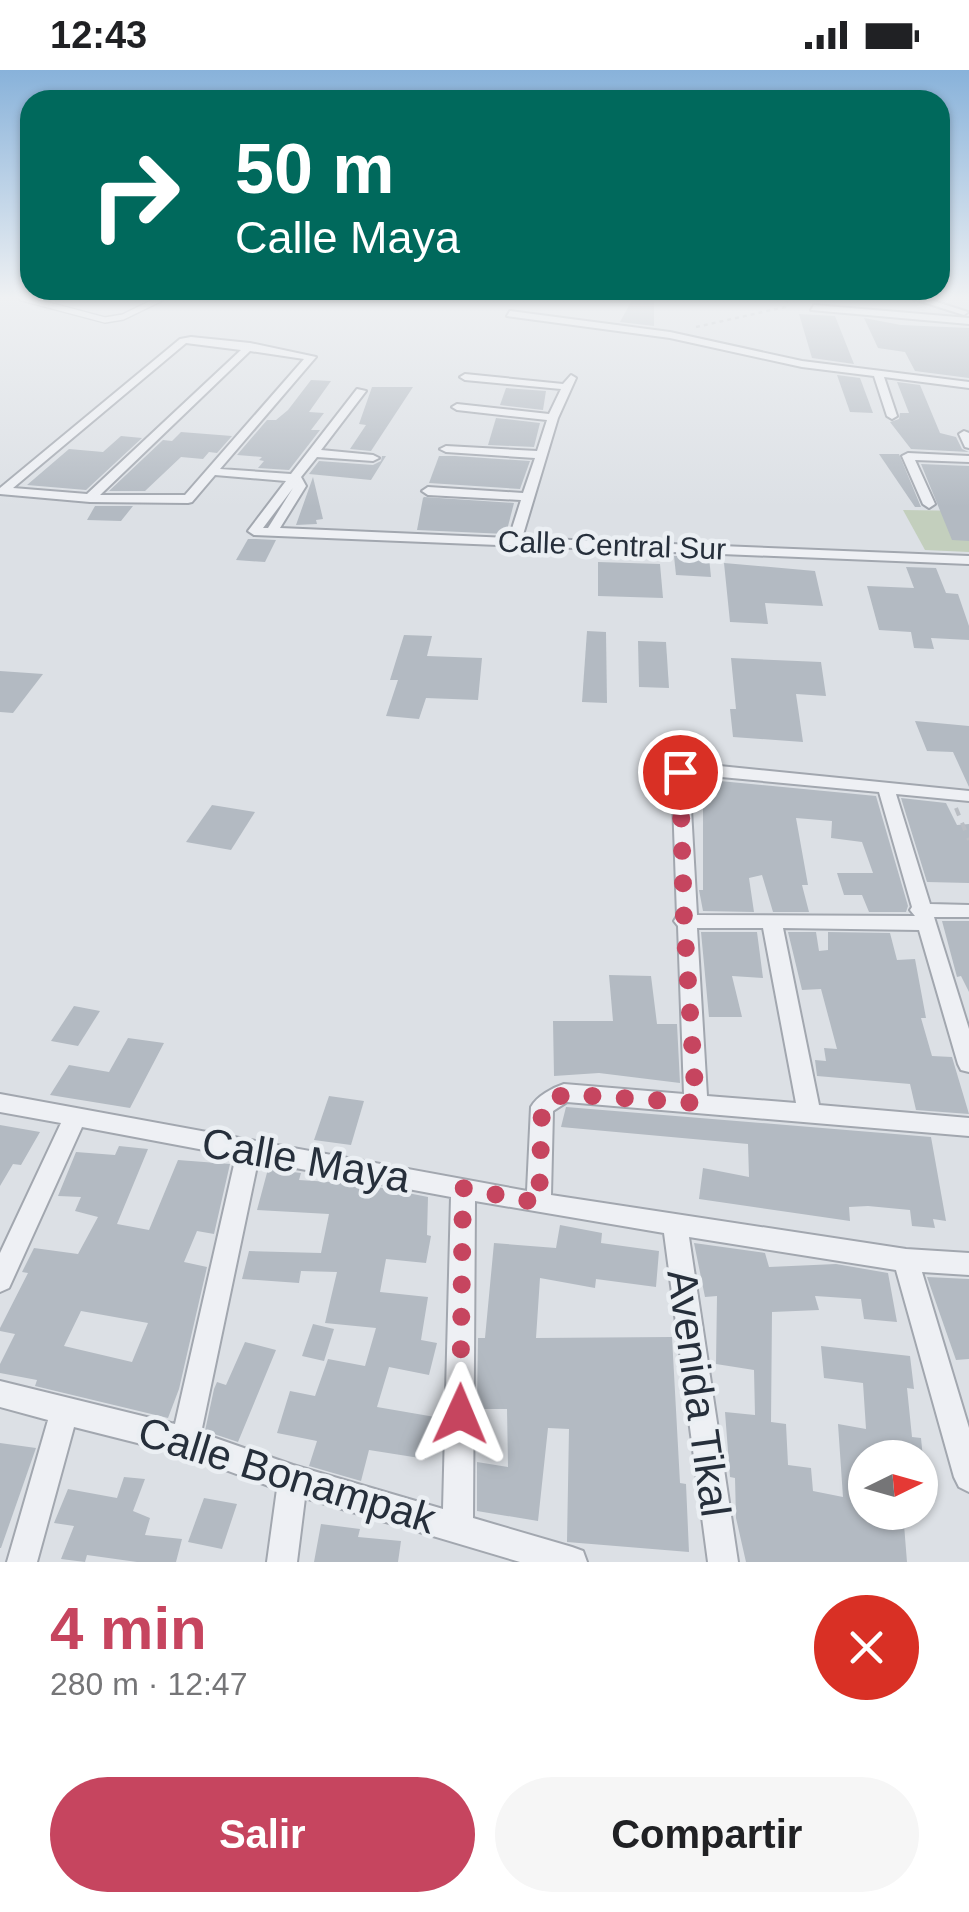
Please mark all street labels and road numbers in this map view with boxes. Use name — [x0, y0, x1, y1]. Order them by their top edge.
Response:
street label: Calle Central Sur — [497, 525, 727, 565]
street label: Calle Maya — [198, 1119, 414, 1201]
street label: Avenida Tikal — [658, 1266, 740, 1520]
street label: Calle Bonampak — [133, 1407, 442, 1543]

